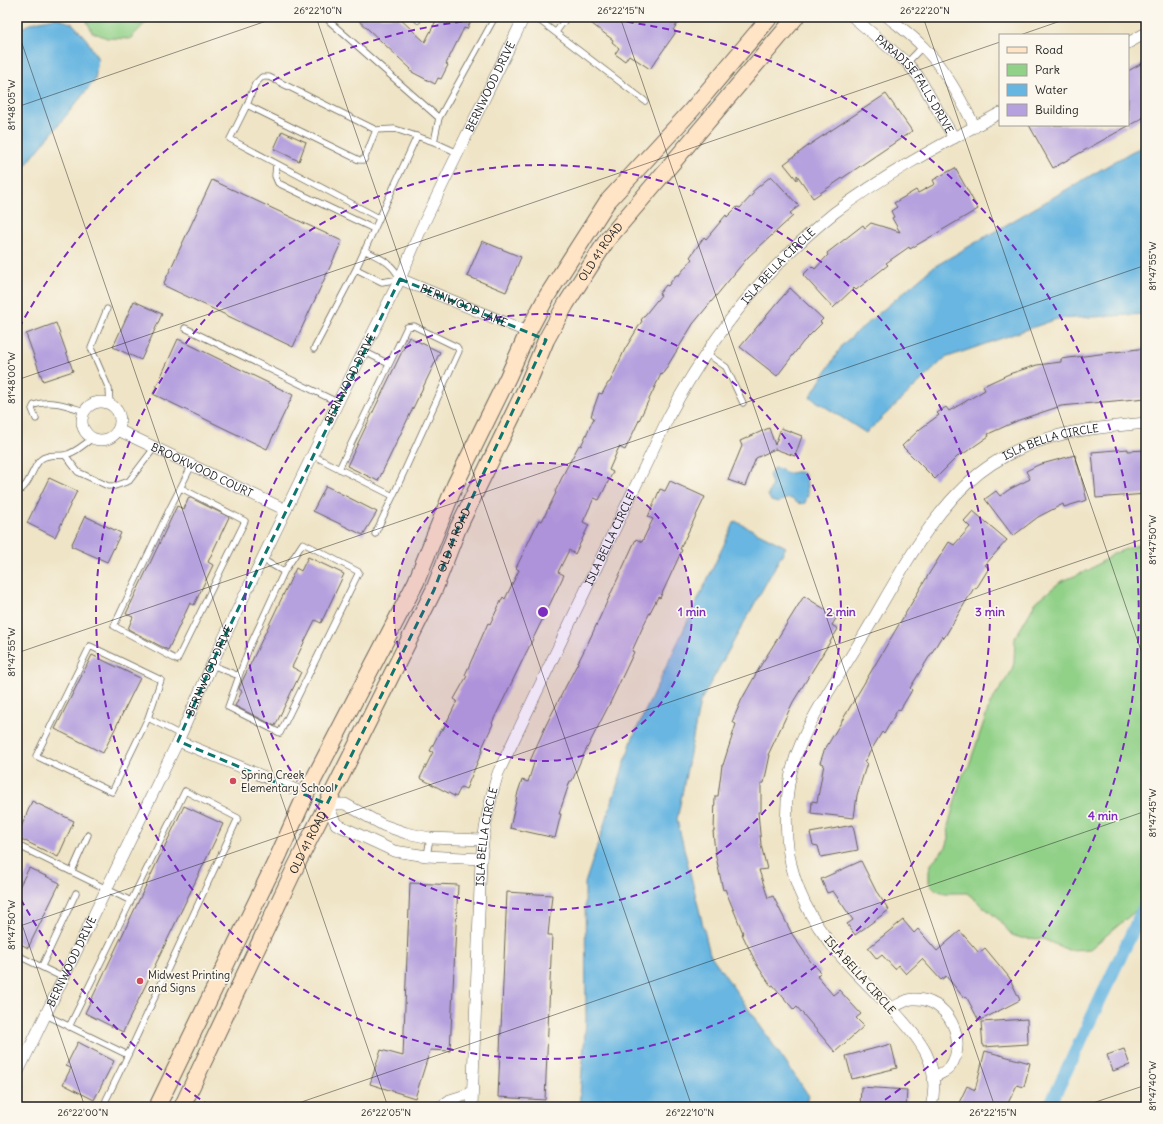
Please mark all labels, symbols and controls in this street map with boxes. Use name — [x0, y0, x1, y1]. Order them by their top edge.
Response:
text: 26°22'10"N — [294, 4, 342, 17]
text: 26°22'15"N — [597, 4, 645, 17]
text: 26°22'20"N — [900, 4, 950, 17]
street label: PARADISE FALLS DRIVE — [872, 32, 957, 136]
legend — [999, 34, 1129, 126]
street label: BERNWOOD DRIVE — [462, 39, 518, 134]
text: Road — [1035, 42, 1063, 57]
text: Park — [1035, 62, 1060, 77]
text: 81°48'05"W — [5, 79, 18, 131]
text: Water — [1035, 82, 1068, 97]
text: Building — [1035, 102, 1079, 117]
street label: OLD 41 ROAD — [575, 219, 626, 284]
street label: ISLA BELLA CIRCLE — [738, 225, 818, 307]
text: 81°47'55"W — [1146, 241, 1159, 291]
street label: BERNWOOD LANE — [418, 281, 509, 330]
street label: BERNWOOD DRIVE — [322, 331, 378, 426]
text: 81°48'00"W — [5, 352, 18, 404]
street label: ISLA BELLA CIRCLE — [1000, 421, 1100, 463]
street label: BROOKWOOD COURT — [149, 440, 255, 500]
street label: ISLA BELLA CIRCLE — [582, 491, 638, 588]
street label: OLD 41 ROAD — [435, 505, 474, 574]
text: 81°47'50"W — [1146, 515, 1159, 565]
text: 1 min — [678, 604, 706, 619]
text: 2 min — [826, 604, 856, 619]
text: 3 min — [975, 604, 1005, 619]
centre of rings — [536, 605, 550, 619]
street label: BERNWOOD DRIVE — [183, 623, 236, 718]
text: 81°47'55"W — [5, 627, 18, 677]
place label: Spring Creek Elementary School — [241, 768, 334, 795]
marker: Spring Creek Elementary School — [228, 776, 238, 786]
street label: ISLA BELLA CIRCLE — [473, 785, 501, 887]
text: 81°47'45"W — [1146, 788, 1159, 838]
street label: OLD 41 ROAD — [286, 808, 329, 876]
text: 4 min — [1088, 808, 1118, 823]
text: 81°47'50"W — [5, 900, 18, 950]
street label: BERNWOOD DRIVE — [44, 914, 99, 1009]
street label: ISLA BELLA CIRCLE — [821, 933, 899, 1017]
place label: Midwest Printing and Signs — [148, 968, 230, 995]
marker: Midwest Printing and Signs — [135, 976, 145, 986]
text: 81°47'40"W — [1146, 1061, 1159, 1111]
text: 26°22'00"N — [58, 1106, 108, 1119]
text: 26°22'05"N — [361, 1106, 411, 1119]
text: 26°22'10"N — [666, 1106, 714, 1119]
text: 26°22'15"N — [969, 1106, 1017, 1119]

